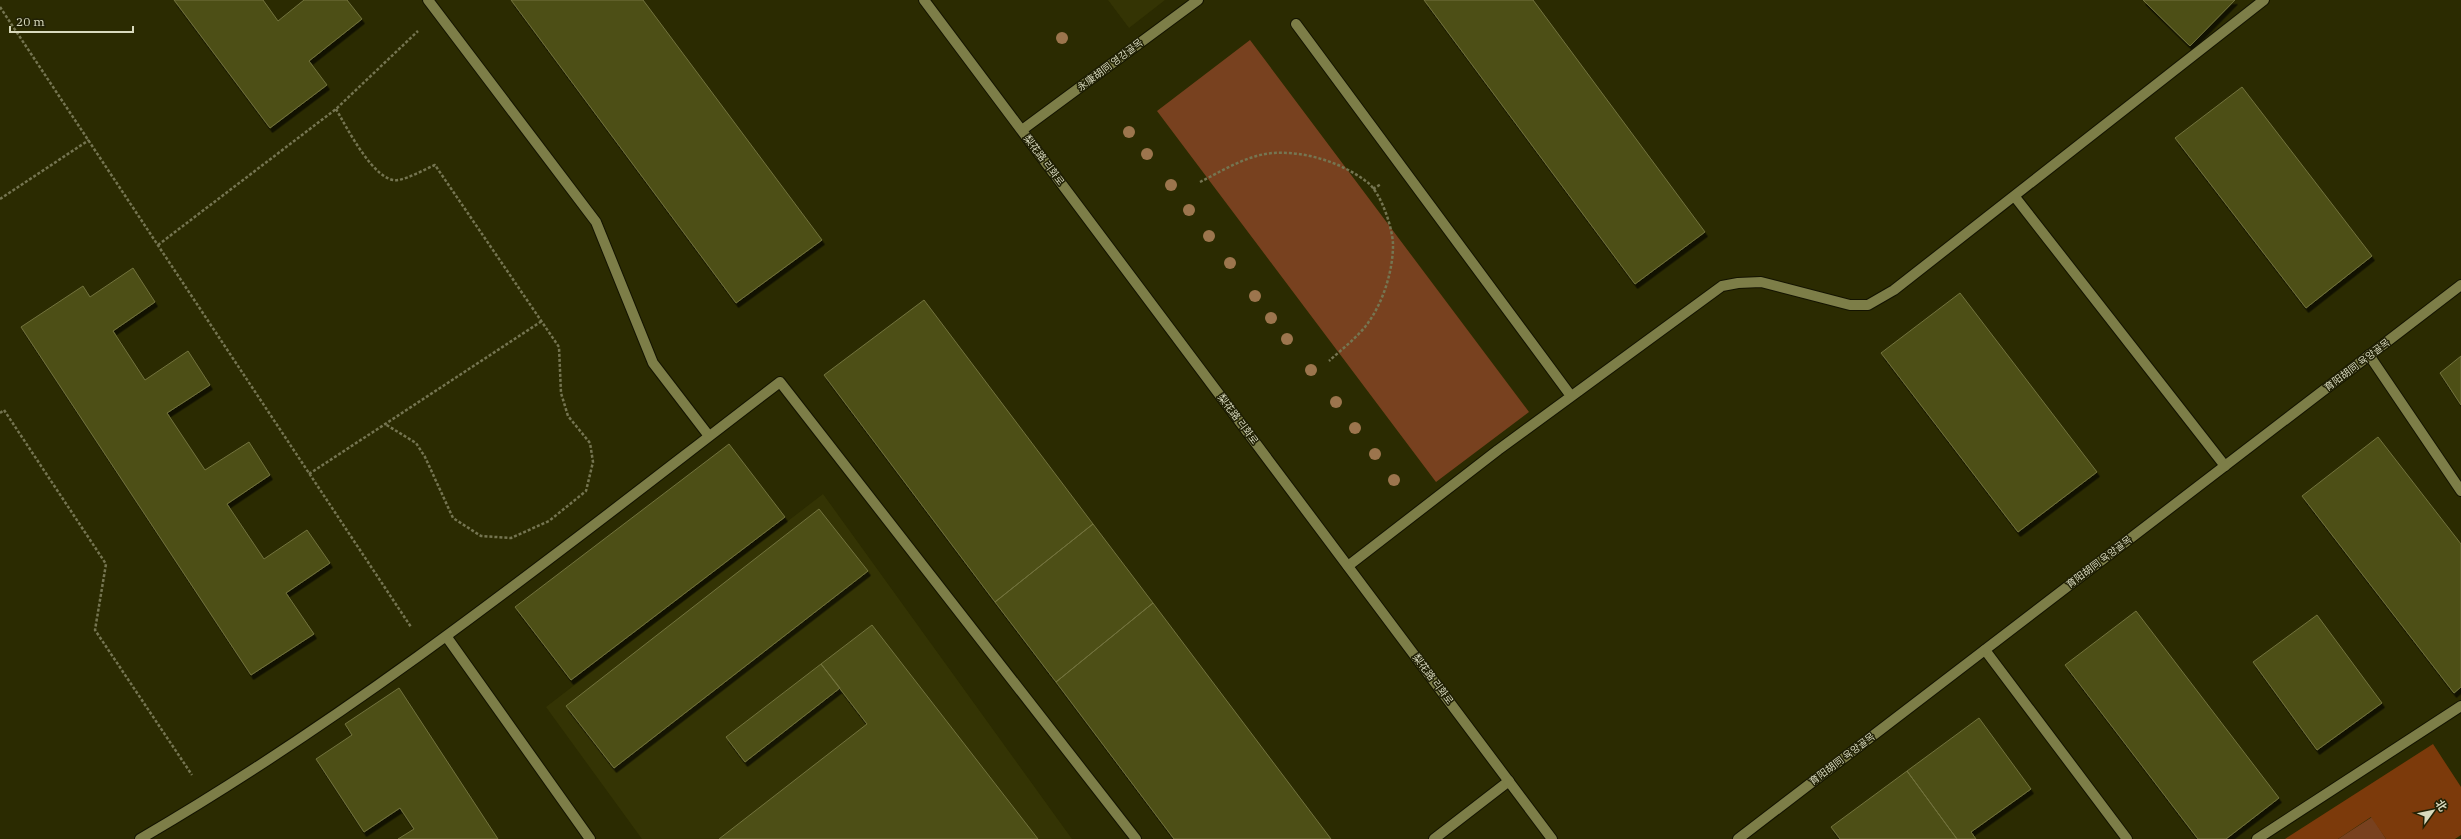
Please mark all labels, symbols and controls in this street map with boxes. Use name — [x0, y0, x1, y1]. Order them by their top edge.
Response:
scale bar — [10, 8, 133, 34]
text: 20 m — [16, 14, 45, 29]
street label: 永康胡同 영강골목 — [1074, 36, 1146, 94]
street label: 梨花路 리화로 — [1021, 132, 1067, 188]
street label: 育阳胡同 육양골목 — [2321, 336, 2393, 394]
street label: 梨花路 리화로 — [1215, 391, 1261, 447]
street label: 育阳胡同 육양골목 — [2063, 533, 2135, 591]
street label: 梨花路 리화로 — [1410, 651, 1456, 707]
street label: 育阳胡同 육양골목 — [1806, 730, 1878, 788]
north arrow — [2413, 791, 2453, 831]
text: 北 — [2433, 797, 2450, 814]

